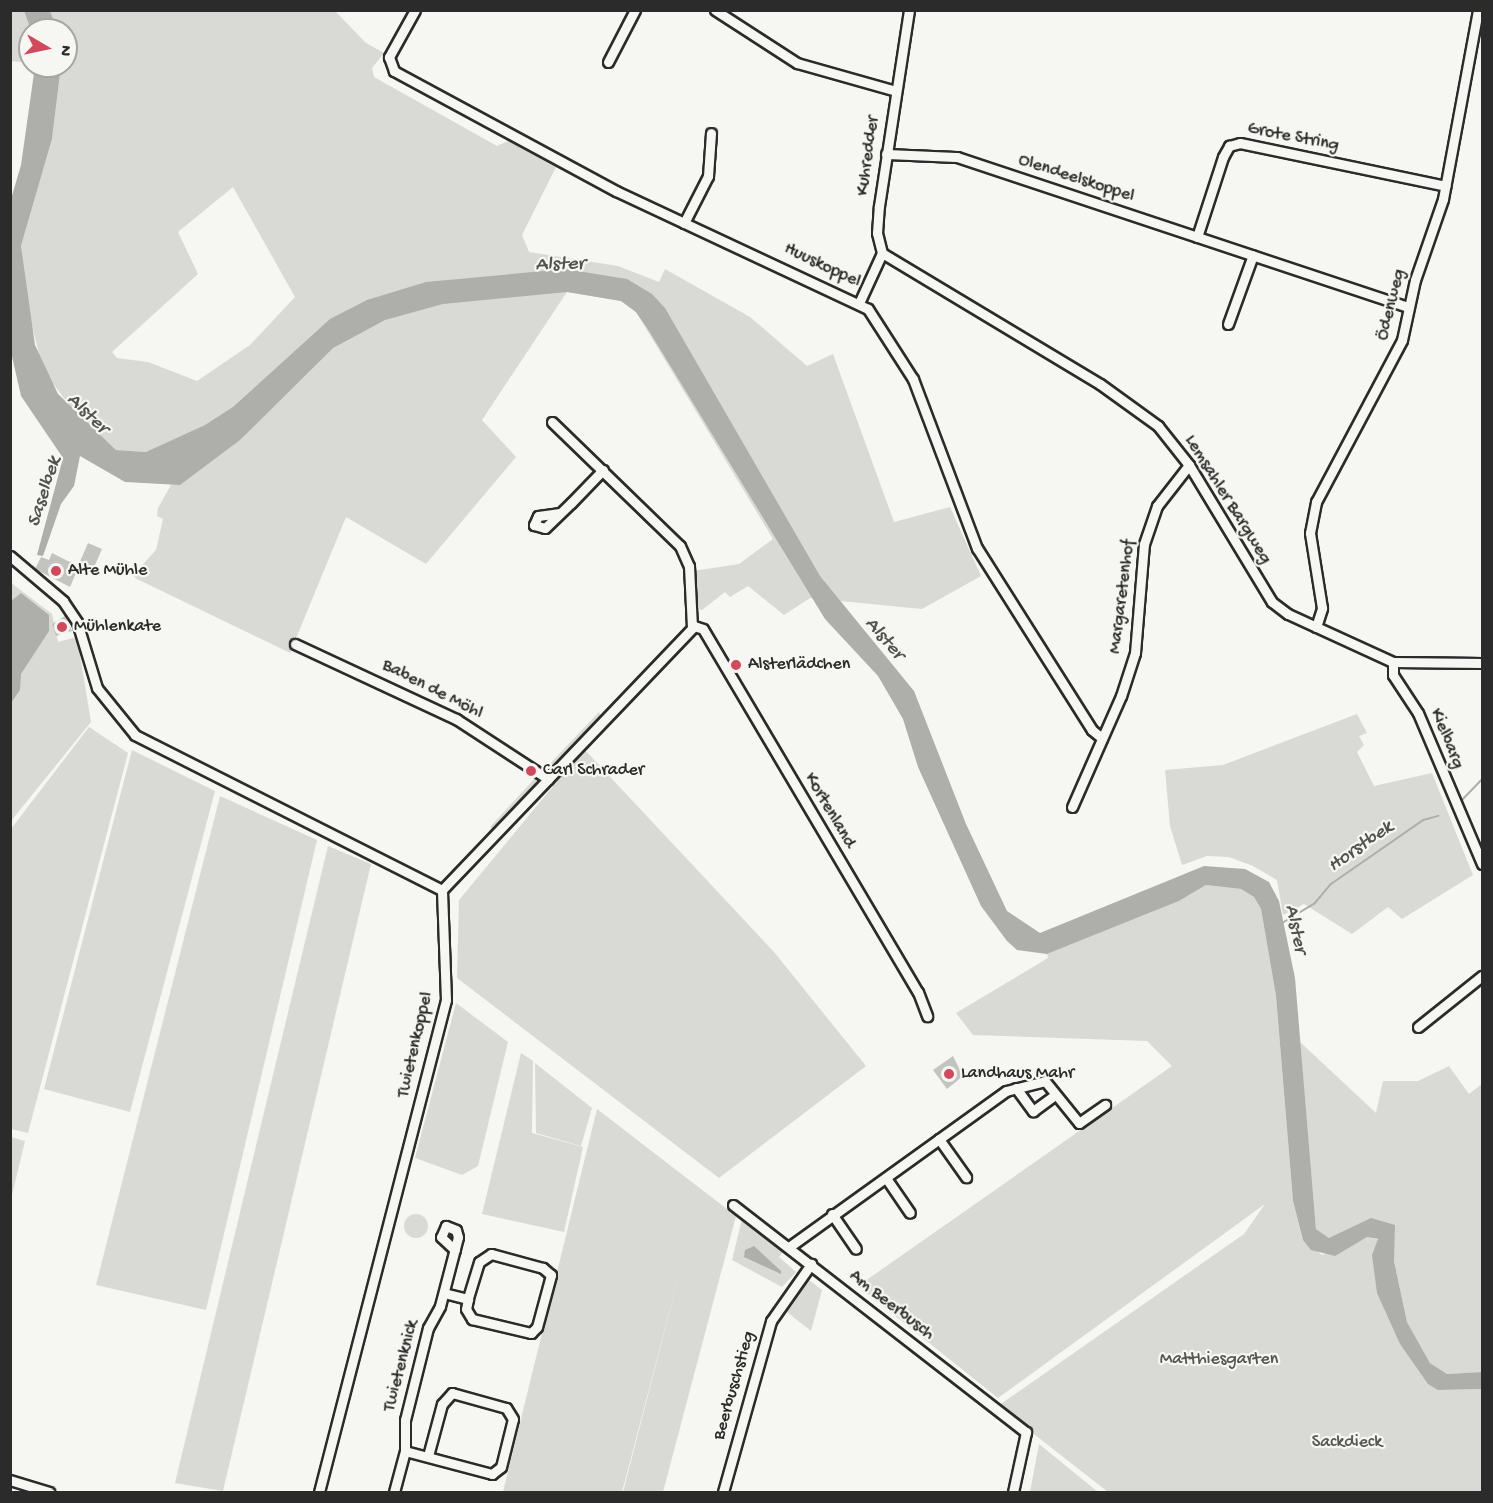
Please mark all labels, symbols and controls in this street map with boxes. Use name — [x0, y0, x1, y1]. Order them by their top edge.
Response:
north arrow — [18, 18, 78, 78]
text: N — [54, 44, 74, 57]
street label: Kuhredder — [853, 115, 885, 197]
street label: Grote String — [1245, 119, 1341, 157]
street label: Olendeelskoppel — [1015, 150, 1137, 208]
street label: Huuskoppel — [780, 239, 864, 293]
water label: Alster — [535, 253, 585, 277]
street label: Ödenweg — [1373, 267, 1411, 343]
water label: Alster — [61, 388, 113, 440]
street label: Lemsahler Bargweg — [1179, 431, 1275, 569]
water label: Saselbek — [22, 454, 68, 530]
street label: Margaretenhof — [1105, 539, 1141, 655]
place label: Alte Mühle — [68, 560, 147, 582]
marker: Alte Mühle — [49, 564, 63, 578]
water label: Alster — [859, 613, 909, 665]
place label: Mühlenkate — [74, 616, 161, 638]
marker: Mühlenkate — [55, 620, 69, 634]
place label: Alsterlädchen — [748, 654, 850, 676]
street label: Baben de Möhl — [378, 655, 486, 725]
marker: Alsterlädchen — [729, 658, 743, 672]
street label: Kielbarg — [1424, 706, 1468, 772]
place label: Carl Schrader — [543, 760, 644, 782]
marker: Carl Schrader — [524, 764, 538, 778]
street label: Kortenland — [799, 769, 859, 853]
water label: Horstbek — [1324, 816, 1398, 878]
water label: Alster — [1278, 902, 1312, 956]
street label: Twietenkoppel — [393, 990, 439, 1100]
place label: Landhaus Mahr — [961, 1063, 1074, 1085]
marker: Landhaus Mahr — [942, 1067, 956, 1081]
street label: Am Beerbusch — [844, 1266, 938, 1346]
street label: Twietenknick — [379, 1318, 425, 1414]
street label: Beerbuschstieg — [709, 1329, 761, 1443]
park label: Matthiesgarten — [1160, 1349, 1278, 1371]
park label: Sackdieck — [1312, 1432, 1382, 1454]

